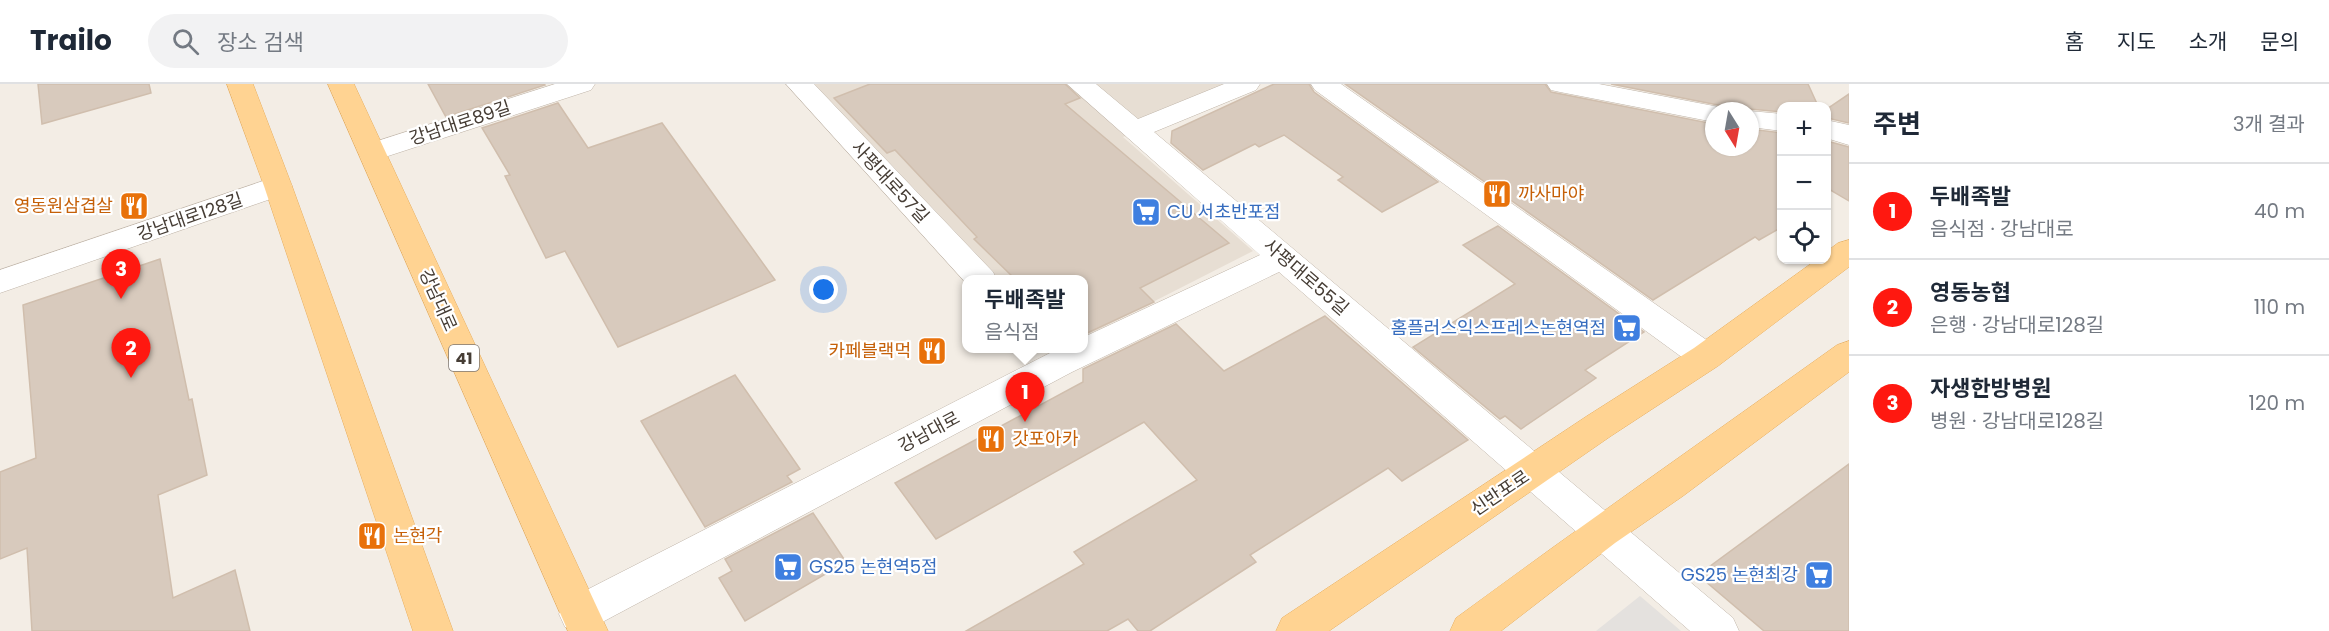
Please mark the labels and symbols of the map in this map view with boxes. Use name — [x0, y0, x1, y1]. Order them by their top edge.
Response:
street label: 강남대로89길 — [406, 94, 514, 151]
north arrow — [1705, 102, 1759, 156]
street label: 사평대로57길 — [846, 135, 935, 228]
restaurant icon: 까사마야 — [1481, 178, 1513, 210]
place label: 까사마야 — [1518, 181, 1584, 206]
street label: 강남대로128길 — [134, 187, 246, 246]
restaurant icon: 영동원삼겹살 — [118, 190, 150, 222]
place label: 영동원삼겹살 — [14, 193, 113, 218]
supermarket icon: CU 서초반포점 — [1130, 196, 1162, 228]
place label: CU 서초반포점 — [1167, 199, 1281, 224]
street label: 사평대로55길 — [1258, 233, 1354, 321]
pin: 3 — [102, 250, 140, 299]
street label: 강남대로 — [414, 264, 463, 335]
your location — [809, 275, 838, 304]
supermarket icon: 홈플러스익스프레스논현역점 — [1611, 312, 1643, 344]
place label: 홈플러스익스프레스논현역점 — [1391, 315, 1606, 340]
pin: 2 — [112, 328, 150, 378]
restaurant icon: 카페블랙먹 — [916, 335, 948, 367]
place label: 카페블랙먹 — [828, 338, 911, 363]
road number: 41 — [449, 345, 479, 371]
pin: 1 — [1006, 372, 1044, 422]
street label: 강남대로 — [894, 405, 964, 458]
restaurant icon: 갓포아카 — [975, 423, 1007, 455]
place label: 갓포아카 — [1012, 426, 1079, 451]
street label: 신반포로 — [1465, 464, 1534, 521]
restaurant icon: 논현각 — [356, 520, 388, 552]
place label: 논현각 — [393, 523, 443, 548]
supermarket icon: GS25 논현역5점 — [772, 551, 804, 583]
place label: GS25 논현역5점 — [809, 554, 938, 579]
supermarket icon: GS25 논현최강 — [1803, 559, 1835, 591]
place label: GS25 논현최강 — [1681, 562, 1798, 587]

